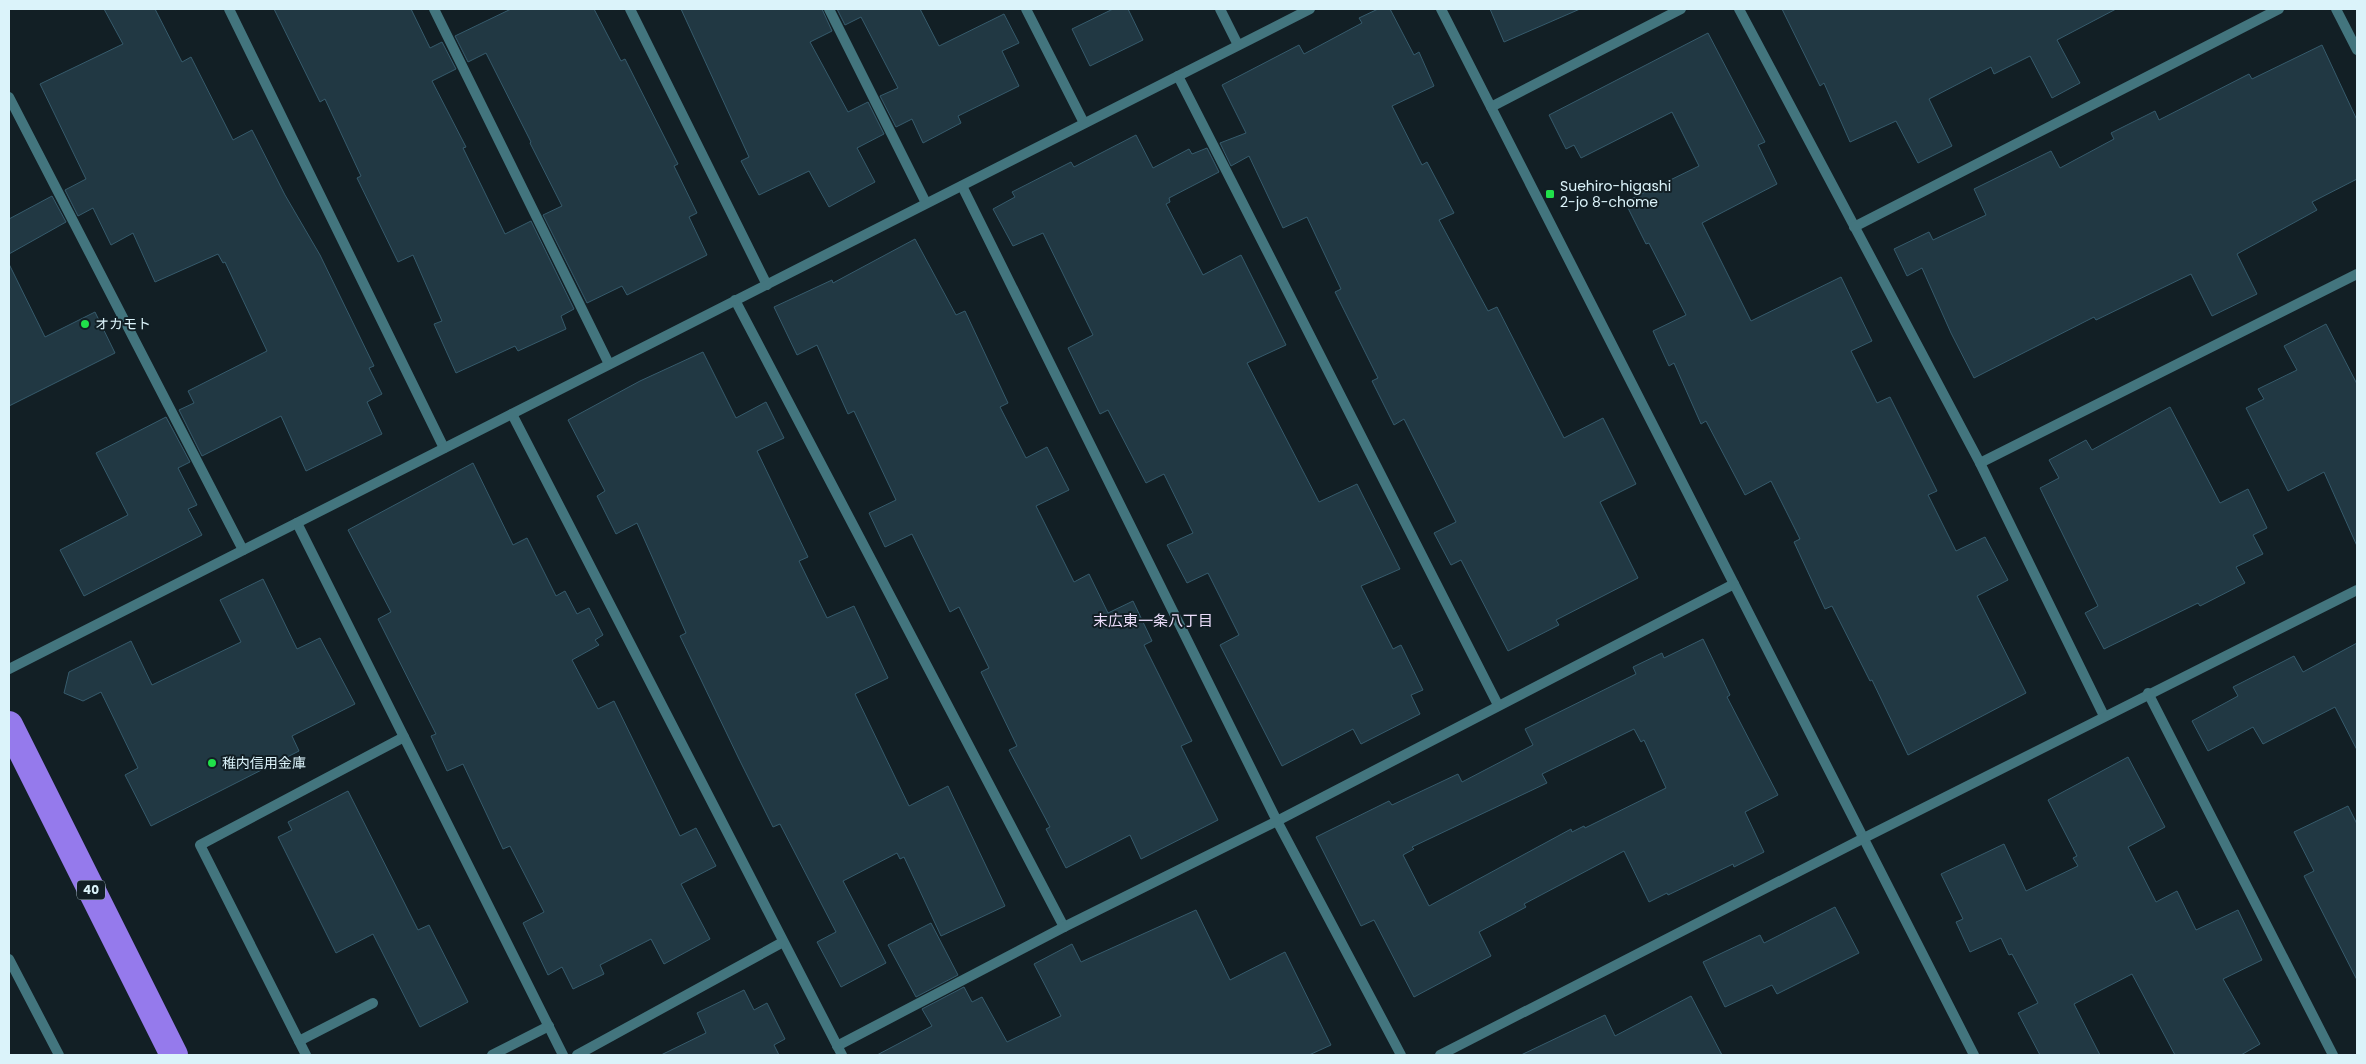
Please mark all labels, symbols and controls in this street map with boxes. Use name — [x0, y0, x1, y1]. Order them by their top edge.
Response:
place label: Suehiro-higashi 2-jo 8-chome — [1560, 176, 1671, 212]
marker: Suehiro-higashi 2-jo 8-chome — [1544, 188, 1556, 200]
place label: オカモト — [95, 314, 151, 334]
marker: オカモト — [79, 318, 91, 330]
district label: 末広東一条八丁目 — [1093, 610, 1213, 631]
place label: 稚内信用金庫 — [222, 753, 306, 773]
marker: 稚内信用金庫 — [206, 757, 218, 769]
road number: 40 — [77, 880, 105, 900]

